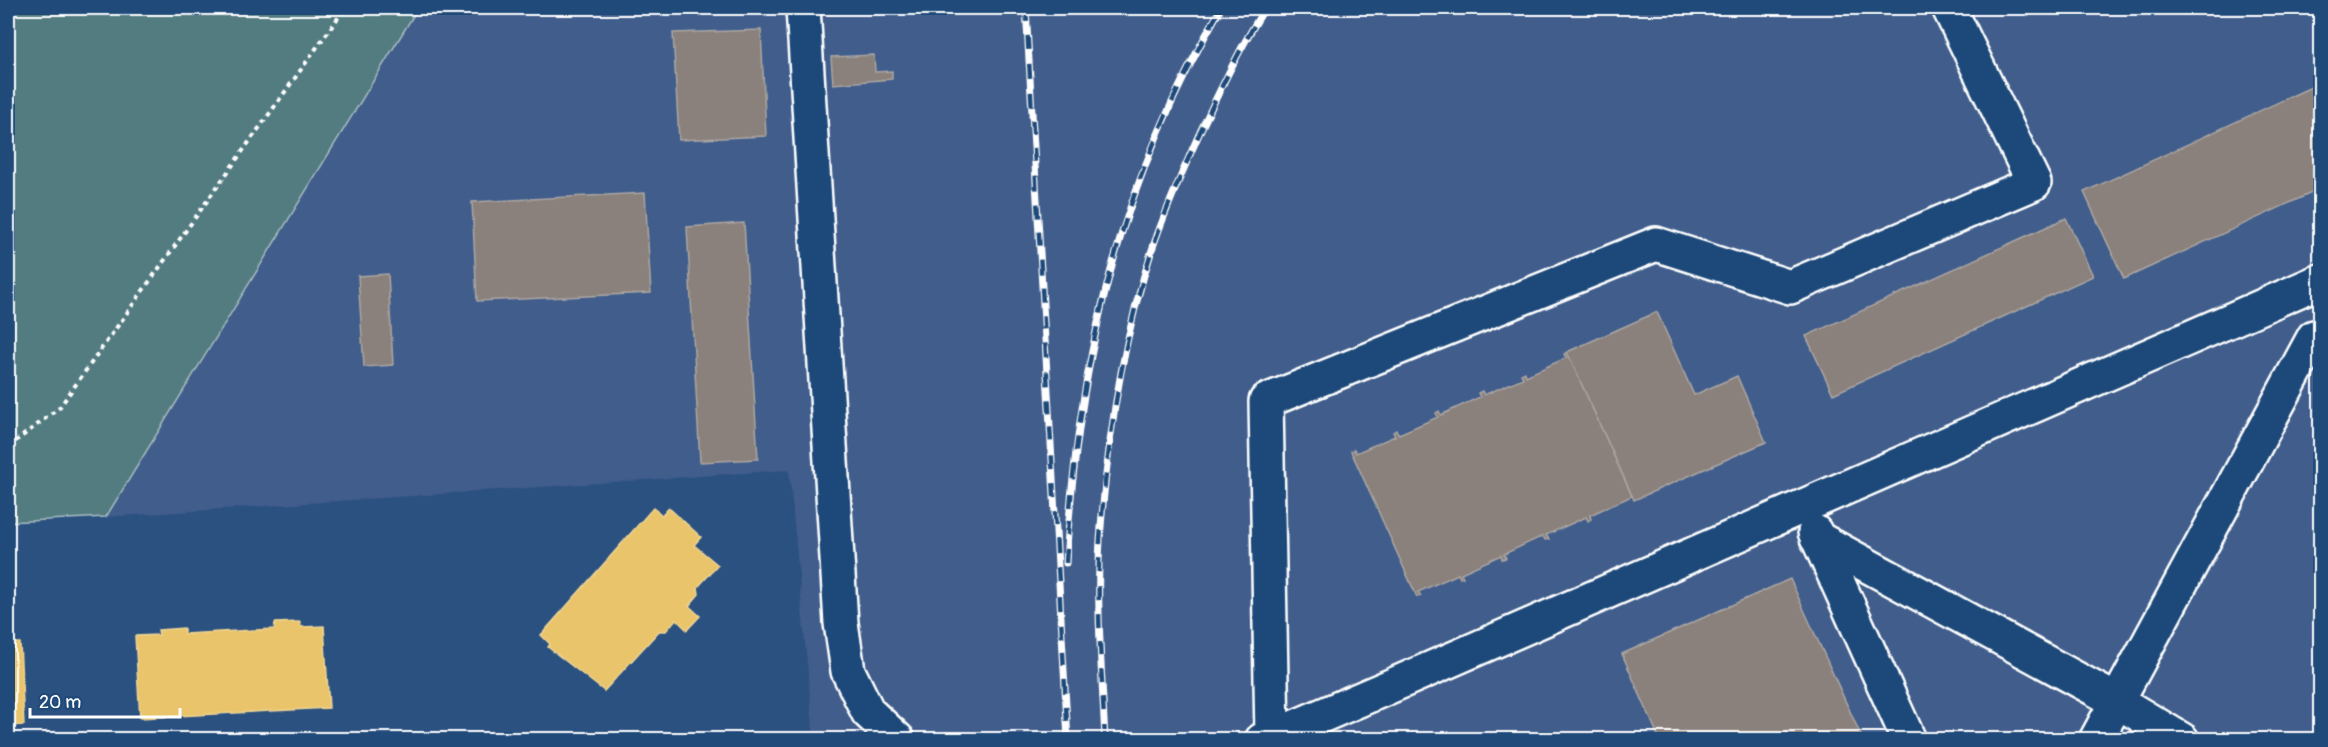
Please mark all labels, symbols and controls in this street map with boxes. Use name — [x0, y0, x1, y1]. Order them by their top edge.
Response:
scale bar — [30, 681, 180, 719]
text: 20 m — [39, 691, 81, 714]

